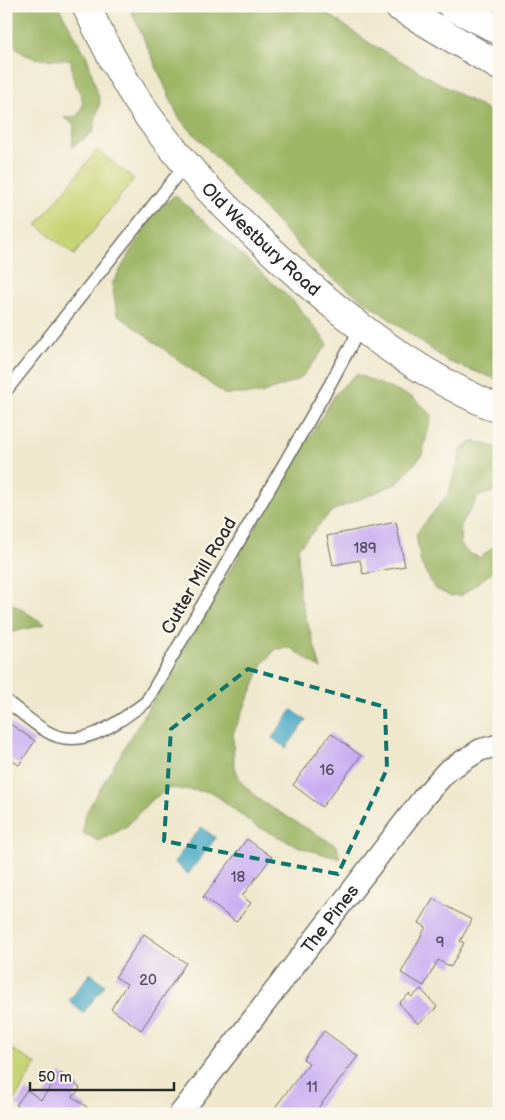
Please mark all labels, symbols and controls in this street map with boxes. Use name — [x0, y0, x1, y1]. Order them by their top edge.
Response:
street label: Old Westbury Road — [197, 178, 325, 300]
street label: Cutter Mill Road — [157, 514, 241, 638]
house number: 189 — [353, 539, 377, 558]
house number: 16 — [320, 761, 334, 780]
house number: 18 — [231, 868, 246, 887]
street label: The Pines — [297, 880, 363, 958]
house number: 9 — [436, 933, 444, 952]
house number: 20 — [139, 971, 157, 990]
scale bar — [30, 1060, 174, 1092]
text: 50 m — [38, 1068, 72, 1087]
house number: 11 — [306, 1078, 318, 1097]

